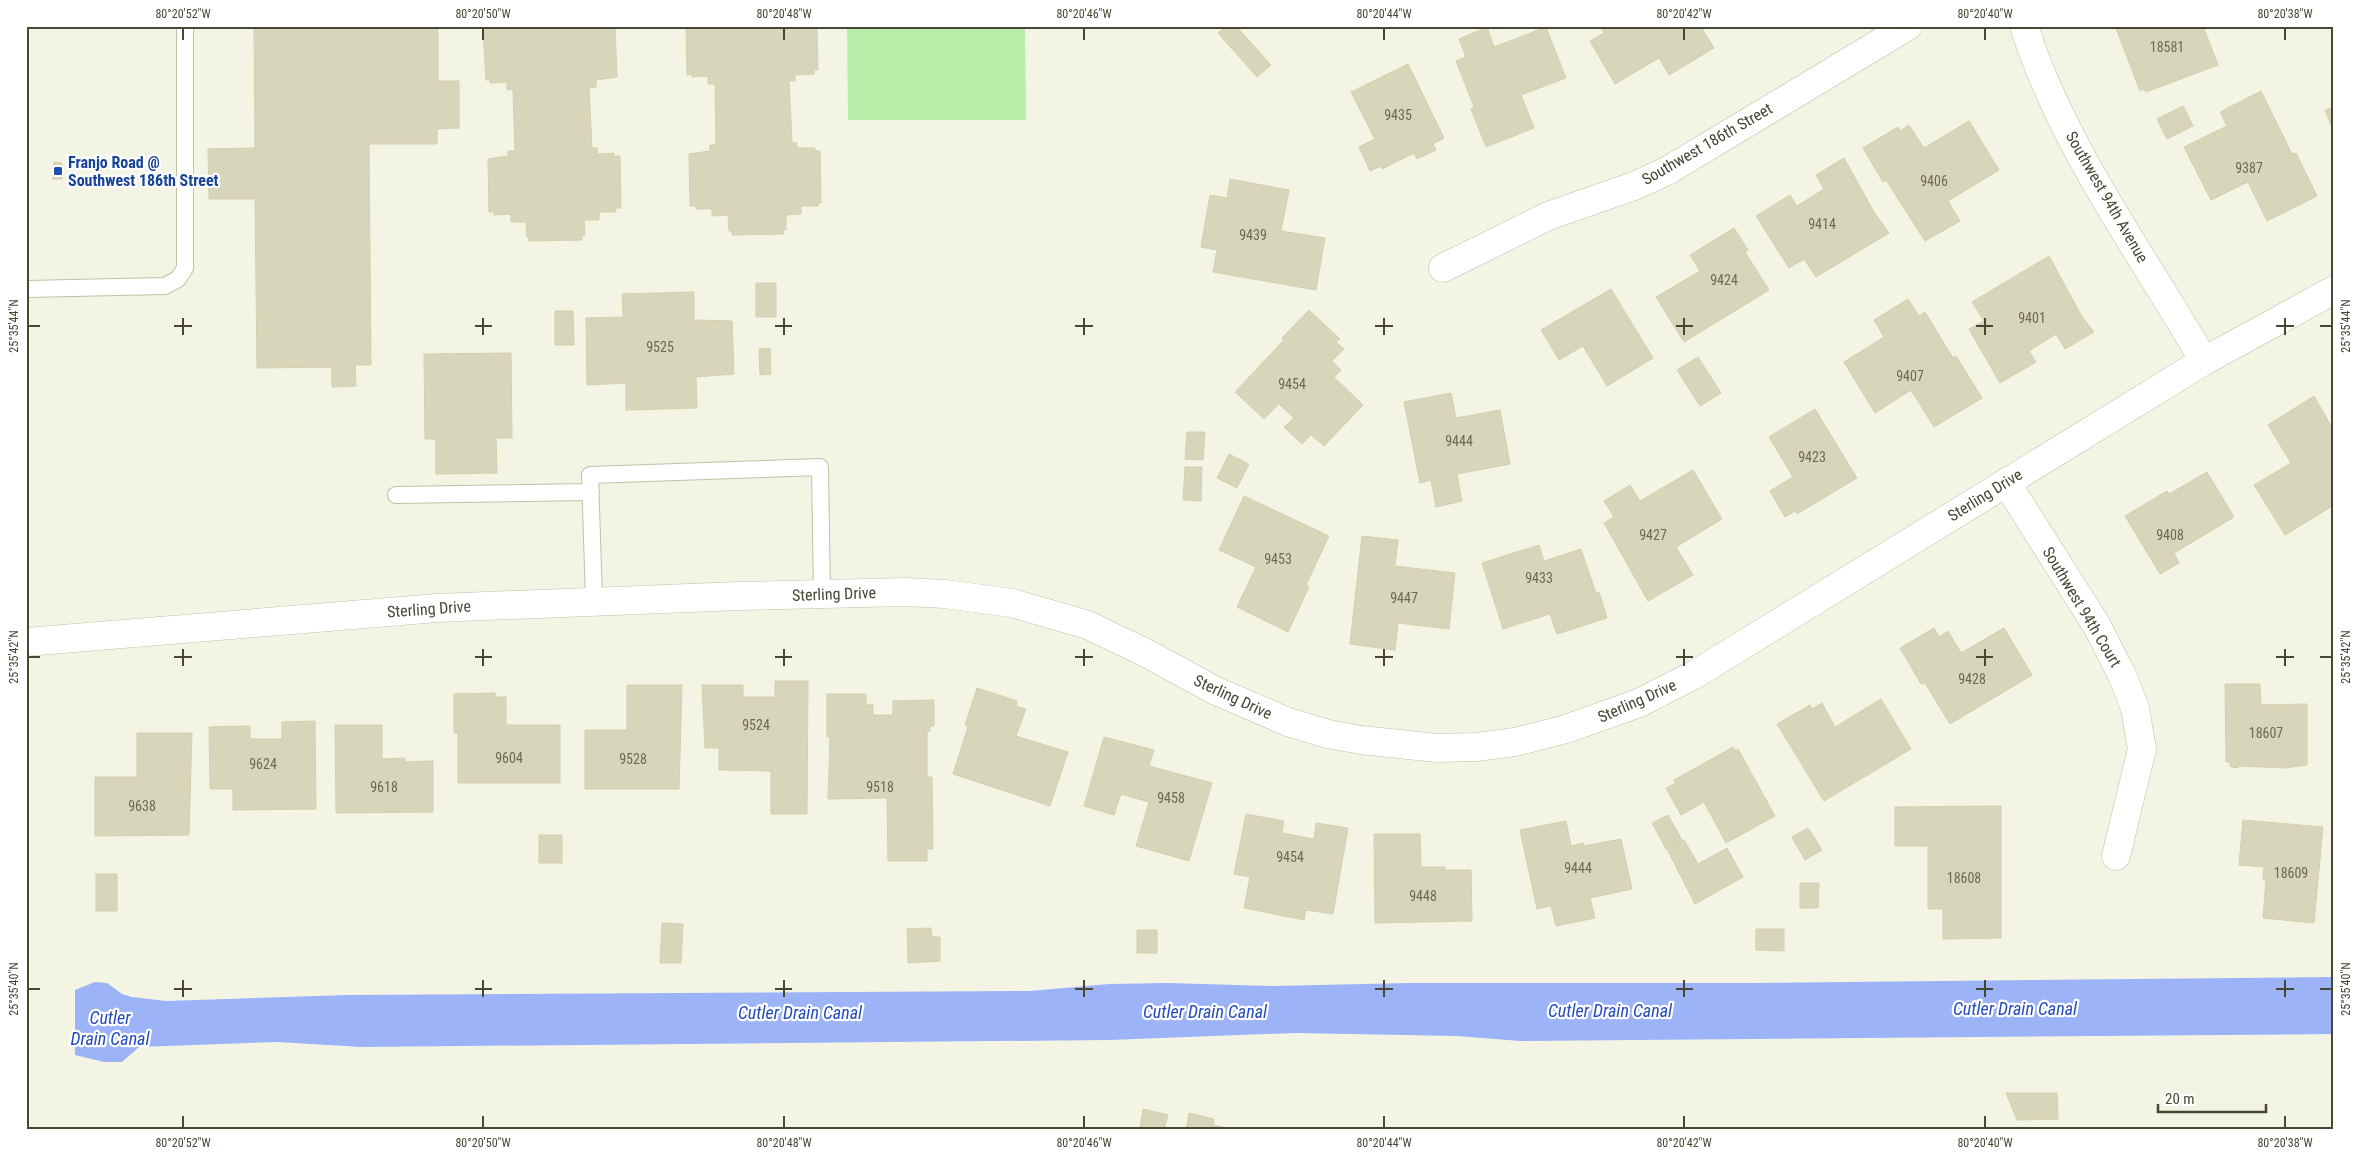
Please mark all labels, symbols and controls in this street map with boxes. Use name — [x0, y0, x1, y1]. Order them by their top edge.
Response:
text: 80°20'52"W — [155, 7, 211, 21]
text: 80°20'50"W — [455, 7, 511, 21]
text: 80°20'48"W — [756, 7, 812, 21]
text: 80°20'46"W — [1056, 7, 1112, 21]
text: 80°20'44"W — [1356, 7, 1412, 21]
text: 80°20'42"W — [1656, 7, 1712, 21]
text: 80°20'40"W — [1957, 7, 2013, 21]
text: 80°20'38"W — [2257, 7, 2313, 21]
house number: 18581 — [2150, 39, 2184, 55]
street label: Southwest 186th Street — [1638, 99, 1776, 189]
house number: 9435 — [1384, 107, 1412, 123]
street label: Southwest 94th Avenue — [2062, 128, 2152, 266]
place label: Franjo Road @ Southwest 186th Street — [68, 153, 219, 190]
house number: 9387 — [2235, 160, 2263, 176]
marker: Franjo Road @ Southwest 186th Street — [52, 165, 64, 177]
house number: 9406 — [1920, 173, 1948, 189]
house number: 9414 — [1808, 216, 1836, 232]
house number: 9439 — [1239, 227, 1267, 243]
house number: 9424 — [1710, 272, 1738, 288]
text: 25°35'44"N — [7, 299, 21, 353]
text: 25°35'44"N — [2339, 299, 2353, 353]
house number: 9401 — [2018, 310, 2046, 326]
house number: 9525 — [646, 339, 674, 355]
house number: 9407 — [1896, 368, 1924, 384]
house number: 9454 — [1278, 376, 1306, 392]
house number: 9444 — [1445, 433, 1473, 449]
house number: 9423 — [1798, 449, 1826, 465]
street label: Sterling Drive — [1944, 465, 2026, 525]
house number: 9427 — [1639, 527, 1667, 543]
house number: 9408 — [2156, 527, 2184, 543]
street label: Southwest 94th Court — [2039, 543, 2126, 671]
house number: 9453 — [1264, 551, 1292, 567]
house number: 9433 — [1525, 570, 1553, 586]
street label: Sterling Drive — [792, 583, 876, 605]
house number: 9447 — [1390, 590, 1418, 606]
street label: Sterling Drive — [386, 597, 472, 621]
text: 25°35'42"N — [7, 630, 21, 684]
text: 25°35'42"N — [2339, 630, 2353, 684]
street label: Sterling Drive — [1191, 671, 1275, 723]
house number: 9428 — [1958, 671, 1986, 687]
street label: Sterling Drive — [1595, 675, 1679, 727]
house number: 9524 — [742, 717, 770, 733]
house number: 18607 — [2249, 725, 2283, 741]
house number: 9604 — [495, 750, 523, 766]
house number: 9528 — [619, 751, 647, 767]
house number: 9624 — [249, 756, 277, 772]
house number: 9618 — [370, 779, 398, 795]
house number: 9518 — [866, 779, 894, 795]
house number: 9458 — [1157, 790, 1185, 806]
house number: 9638 — [128, 798, 156, 814]
house number: 9454 — [1276, 849, 1304, 865]
house number: 9444 — [1564, 860, 1592, 876]
house number: 18609 — [2274, 865, 2308, 881]
house number: 18608 — [1947, 870, 1981, 886]
house number: 9448 — [1409, 888, 1437, 904]
text: 25°35'40"N — [7, 962, 21, 1016]
text: 25°35'40"N — [2339, 962, 2353, 1016]
water label: Cutler Drain Canal — [1953, 998, 2078, 1019]
water label: Cutler Drain Canal — [1548, 1000, 1673, 1021]
water label: Cutler Drain Canal — [1143, 1001, 1268, 1022]
water label: Cutler Drain Canal — [738, 1002, 863, 1023]
water label: Cutler Drain Canal — [71, 1007, 150, 1049]
scale bar — [2158, 1081, 2265, 1113]
text: 20 m — [2165, 1090, 2195, 1108]
text: 80°20'52"W — [155, 1136, 211, 1150]
text: 80°20'50"W — [455, 1136, 511, 1150]
text: 80°20'48"W — [756, 1136, 812, 1150]
text: 80°20'46"W — [1056, 1136, 1112, 1150]
text: 80°20'44"W — [1356, 1136, 1412, 1150]
text: 80°20'42"W — [1656, 1136, 1712, 1150]
text: 80°20'40"W — [1957, 1136, 2013, 1150]
text: 80°20'38"W — [2257, 1136, 2313, 1150]

